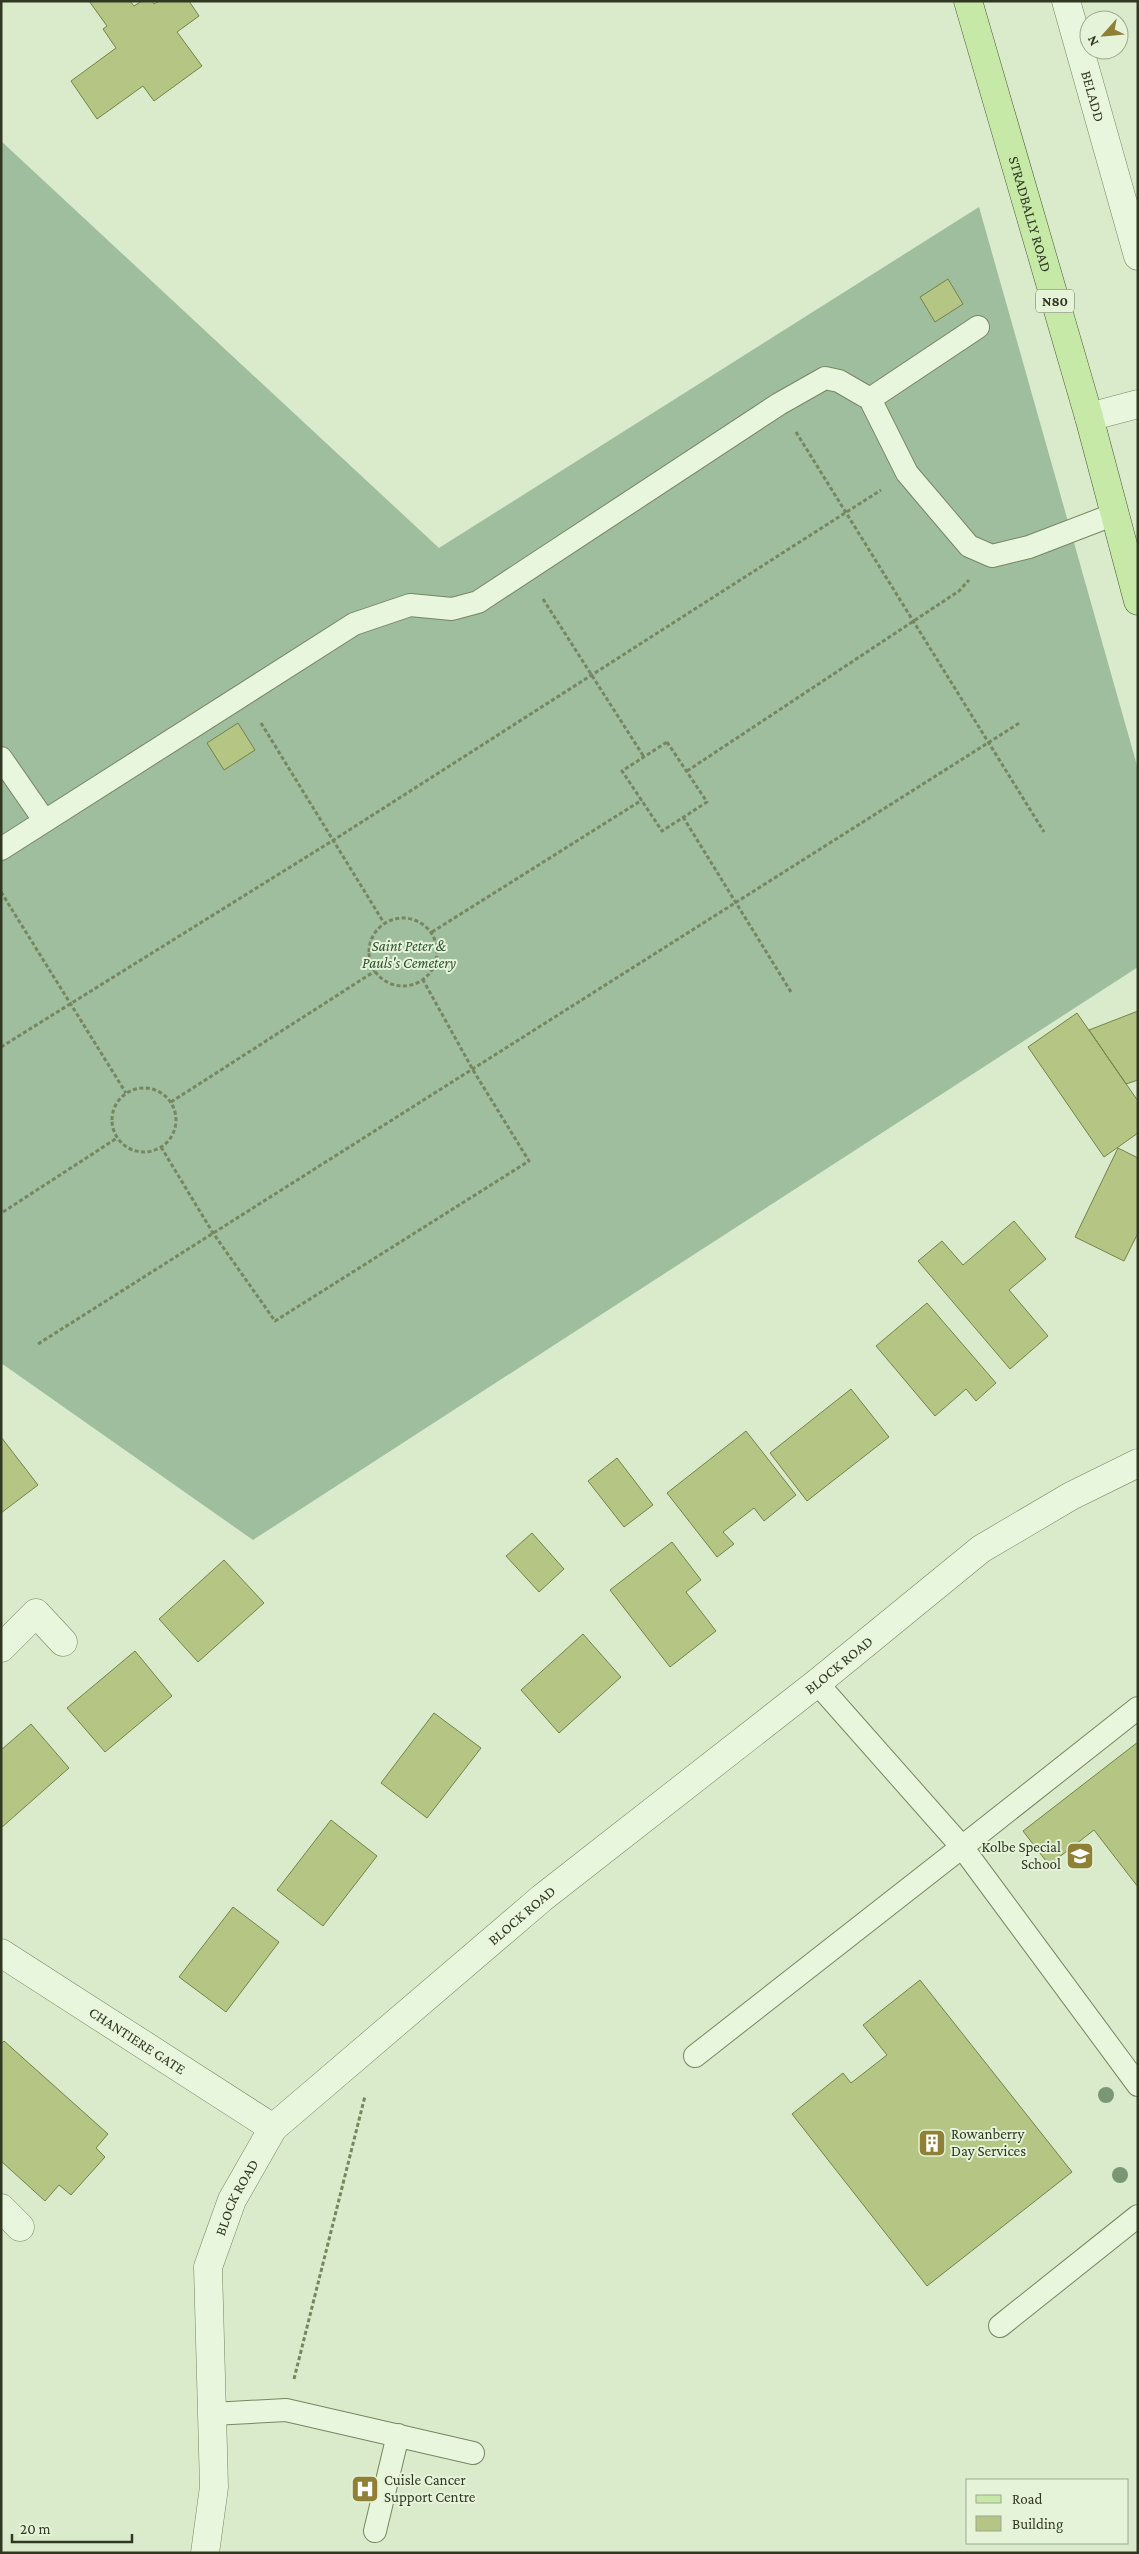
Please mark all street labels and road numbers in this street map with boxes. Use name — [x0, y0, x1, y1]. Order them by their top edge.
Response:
street label: BELADD — [1078, 69, 1108, 124]
street label: STRADBALLY ROAD — [1006, 154, 1054, 274]
road number: N80 — [1036, 290, 1074, 312]
street label: BLOCK ROAD — [802, 1633, 876, 1697]
street label: BLOCK ROAD — [485, 1883, 559, 1948]
street label: CHANTIERE GATE — [86, 2004, 188, 2077]
street label: BLOCK ROAD — [212, 2157, 261, 2238]

